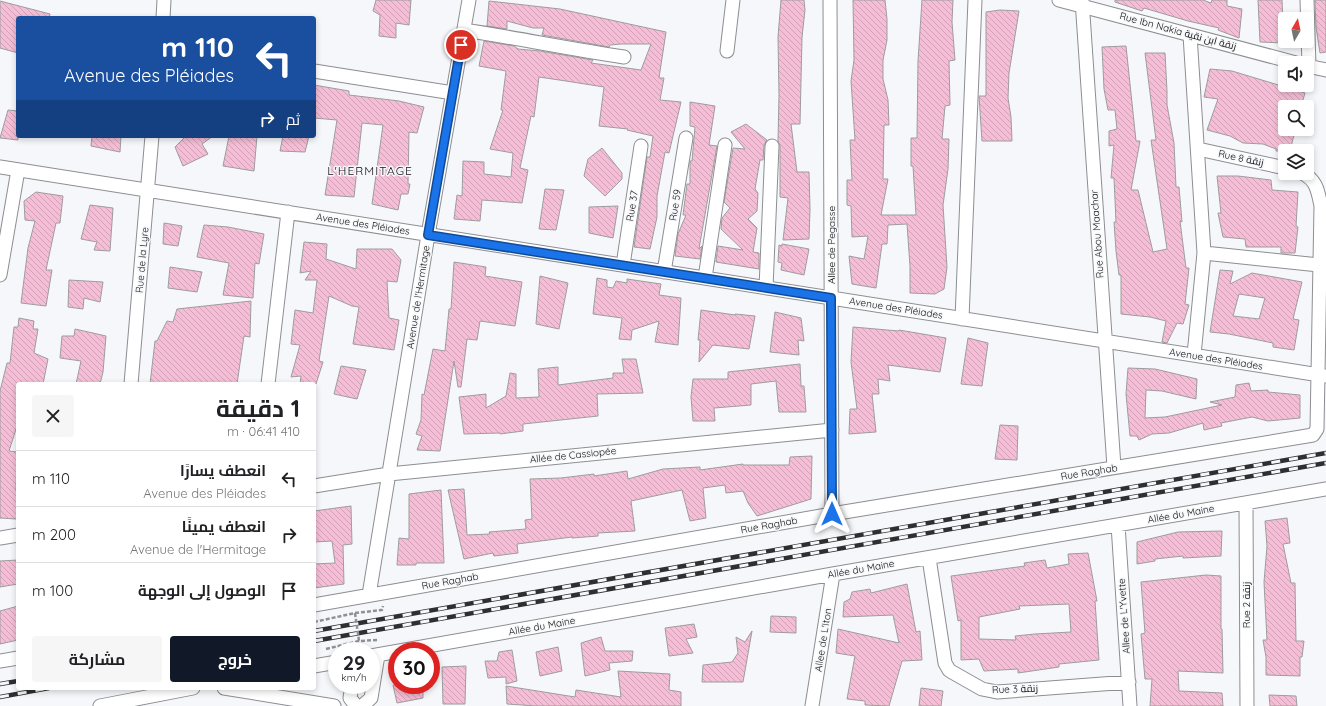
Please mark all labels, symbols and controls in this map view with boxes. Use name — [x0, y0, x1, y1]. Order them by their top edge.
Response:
street label: Rue Ibn Nakia زنقة ابن نقية — [1118, 9, 1238, 53]
north arrow — [1278, 12, 1314, 48]
map controls — [1278, 12, 1314, 180]
pin — [444, 28, 478, 62]
text: 110 m — [161, 29, 234, 64]
icon: left — [248, 32, 300, 84]
icon: arrive — [450, 34, 472, 56]
button: sound — [1278, 56, 1314, 92]
text: Avenue des Pléiades — [64, 64, 234, 87]
button: search — [1278, 100, 1314, 136]
icon: right — [256, 108, 278, 130]
text: ثم — [286, 110, 300, 129]
button: layers — [1278, 144, 1314, 180]
street label: Rue 8 زنقة — [1217, 147, 1265, 169]
district label: L'HERMITAGE — [327, 163, 413, 178]
street label: Rue 59 — [666, 188, 684, 222]
street label: Rue Abou Maachar — [1087, 189, 1107, 279]
street label: Rue 37 — [623, 190, 641, 222]
street label: Allee de Pegasse — [825, 206, 838, 284]
street label: Avenue des Pléiades — [315, 210, 411, 238]
street label: Rue de la Lyre — [133, 226, 151, 294]
street label: Avenue de l'Hermitage — [403, 244, 433, 350]
street label: Avenue des Pléiades — [848, 294, 944, 322]
street label: Avenue des Pléiades — [1168, 345, 1264, 373]
text: 1 دقيقة — [216, 393, 300, 423]
button: close — [32, 395, 74, 437]
text: 410 m · 06:41 — [227, 423, 300, 439]
street label: Allée de Cassiopée — [529, 444, 617, 466]
text: انعطف يسارًا — [180, 461, 266, 480]
street label: Rue Raghab — [1060, 461, 1118, 483]
icon: left — [278, 468, 300, 490]
text: 110 m — [32, 469, 70, 488]
text: Avenue des Pléiades — [143, 485, 266, 501]
position arrow — [811, 493, 853, 535]
street label: Allée du Maine — [1147, 502, 1216, 526]
street label: Rue Raghab — [740, 514, 798, 536]
text: انعطف يمينًا — [182, 517, 266, 536]
icon: right — [278, 524, 300, 546]
text: 200 m — [32, 525, 76, 544]
text: Avenue de l'Hermitage — [130, 541, 266, 557]
street label: Allée du Maine — [827, 557, 896, 581]
street label: Rue Raghab — [421, 570, 479, 592]
street label: Allee de L'Yvette — [1115, 578, 1133, 654]
icon: arrive — [278, 580, 300, 602]
text: 100 m — [32, 581, 73, 600]
text: الوصول إلى الوجهة — [138, 581, 266, 600]
street label: Rue 2 زنقة — [1240, 582, 1253, 628]
street label: Allee de L'Iton — [812, 607, 834, 673]
street label: Allée du Maine — [508, 614, 577, 638]
button: مشاركة — [32, 636, 162, 682]
button: خروج — [170, 636, 300, 682]
speed limit sign: 30 — [388, 642, 440, 694]
text: 29 — [343, 650, 365, 675]
text: km/h — [341, 671, 367, 684]
street label: Rue 3 زنقة — [992, 682, 1038, 696]

